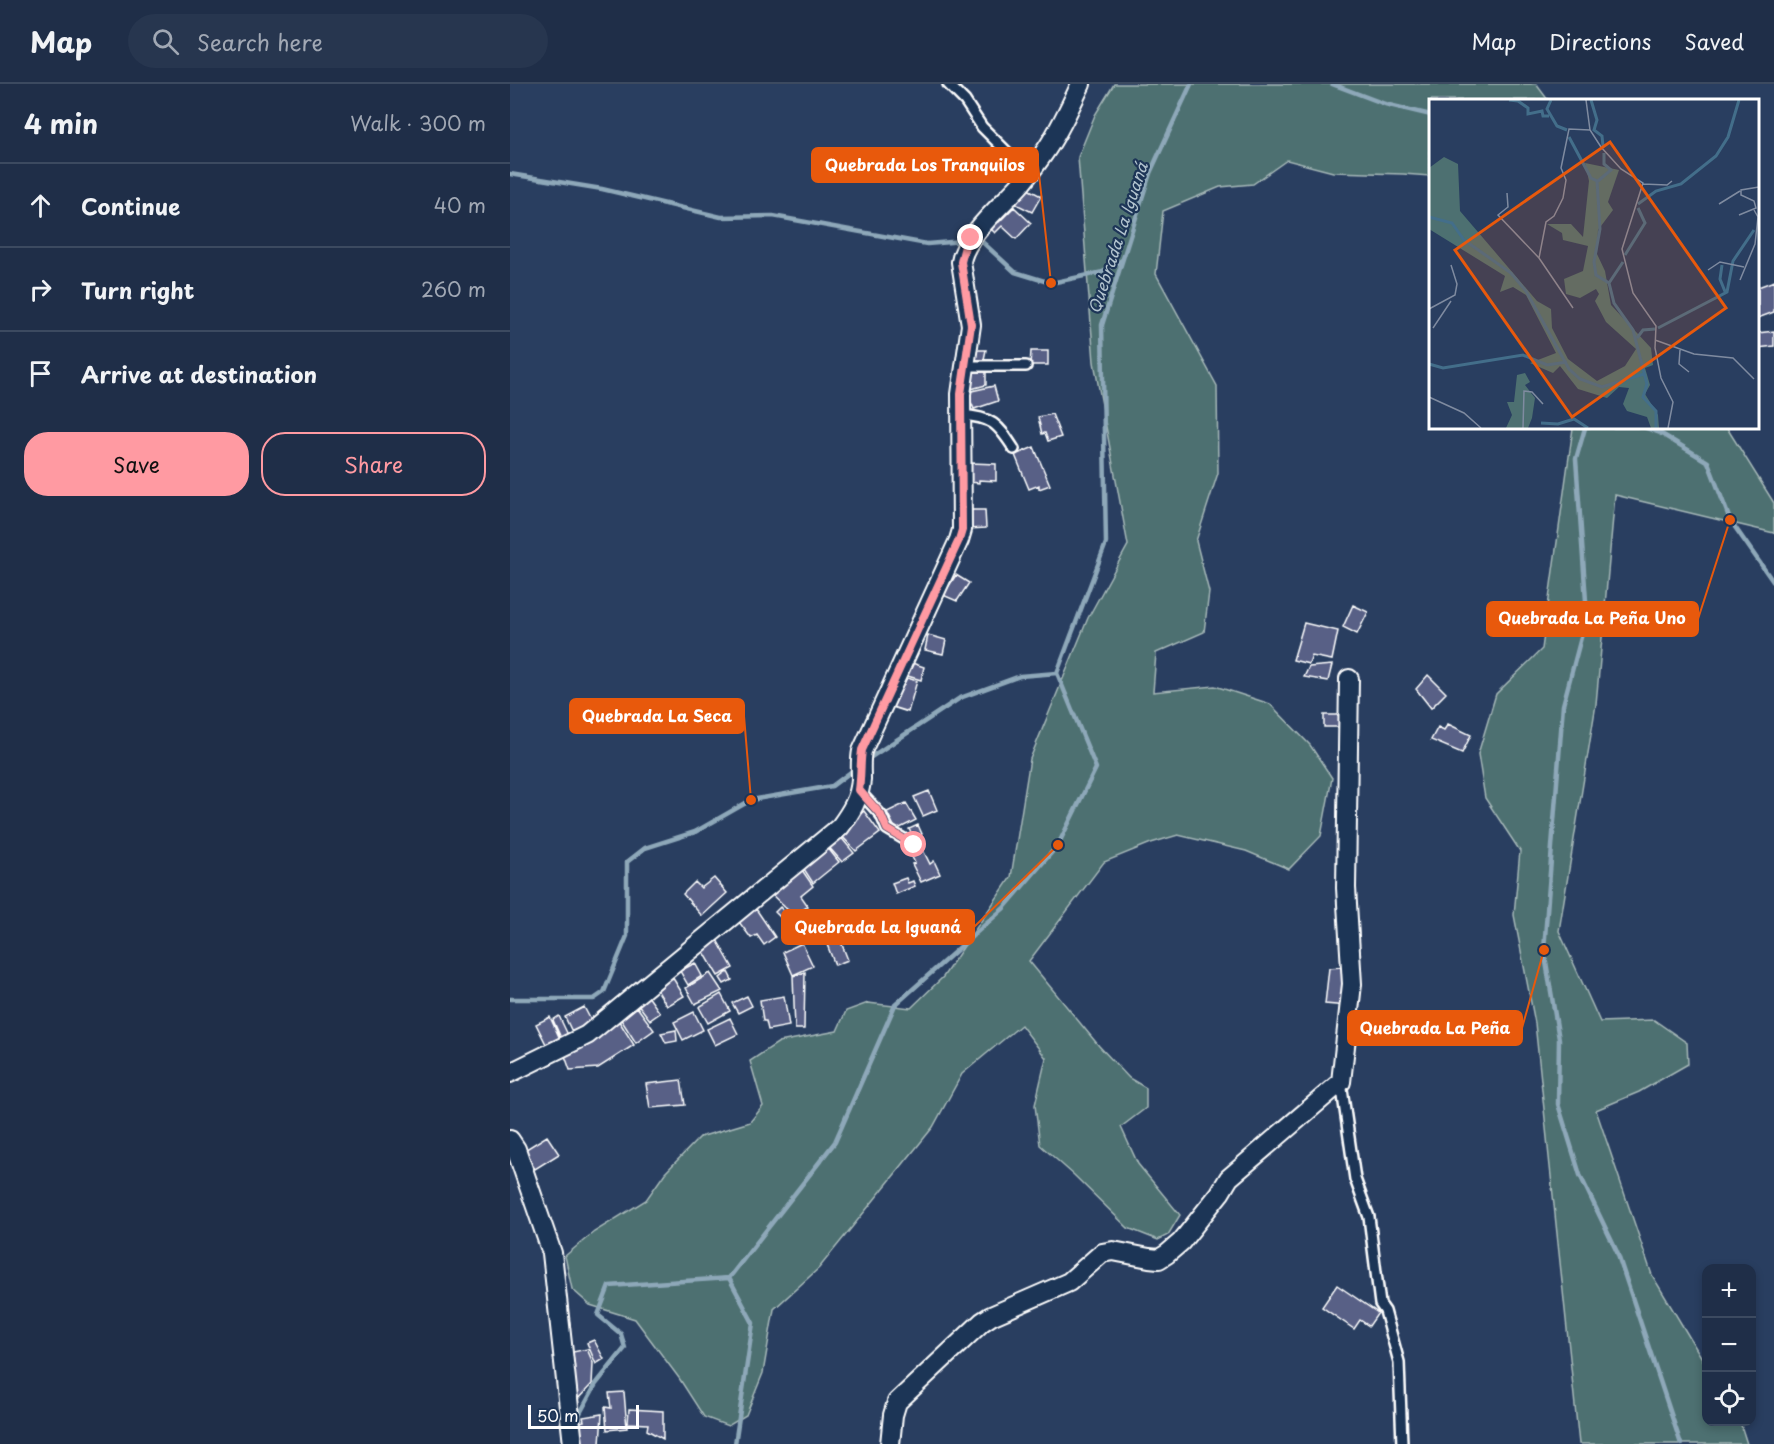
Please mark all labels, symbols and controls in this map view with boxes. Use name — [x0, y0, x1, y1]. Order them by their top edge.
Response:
search box — [128, 14, 548, 68]
text: Map — [30, 20, 92, 63]
icon: search — [149, 25, 182, 58]
text: Search here — [197, 25, 323, 58]
text: Map — [1471, 25, 1516, 57]
text: Directions — [1549, 25, 1651, 57]
text: Saved — [1684, 25, 1744, 57]
inset map — [1429, 99, 1759, 429]
text: 4 min — [24, 104, 98, 143]
text: Walk · 300 m — [350, 108, 486, 138]
callout: Quebrada Los Tranquilos — [812, 148, 1038, 182]
text: Quebrada Los Tranquilos — [825, 152, 1025, 176]
water label: Quebrada La Iguaná — [1081, 158, 1153, 316]
icon: ahead — [24, 189, 57, 222]
text: Continue — [81, 189, 180, 222]
text: 40 m — [434, 190, 486, 220]
route end — [957, 224, 983, 250]
icon: right — [24, 273, 57, 306]
text: Turn right — [81, 273, 194, 306]
text: 260 m — [421, 274, 486, 304]
icon: arrive — [24, 357, 57, 390]
text: Arrive at destination — [81, 357, 317, 390]
button: Save — [24, 432, 249, 496]
button: Share — [261, 432, 486, 496]
callout: Quebrada La Peña Uno — [1487, 602, 1698, 636]
text: Quebrada La Peña Uno — [1498, 605, 1686, 629]
callout: Quebrada La Seca — [570, 699, 744, 733]
text: Quebrada La Seca — [582, 703, 732, 727]
route start — [900, 831, 926, 857]
callout: Quebrada La Iguaná — [782, 910, 974, 944]
text: Quebrada La Iguaná — [795, 914, 961, 938]
callout: Quebrada La Peña — [1348, 1011, 1522, 1045]
text: Quebrada La Peña — [1360, 1015, 1510, 1039]
map controls — [1702, 1264, 1756, 1426]
button: + — [1702, 1264, 1756, 1318]
button: − — [1702, 1318, 1756, 1372]
button: locate — [1702, 1372, 1756, 1426]
scale bar — [528, 1402, 639, 1430]
text: 50 m — [537, 1403, 578, 1427]

